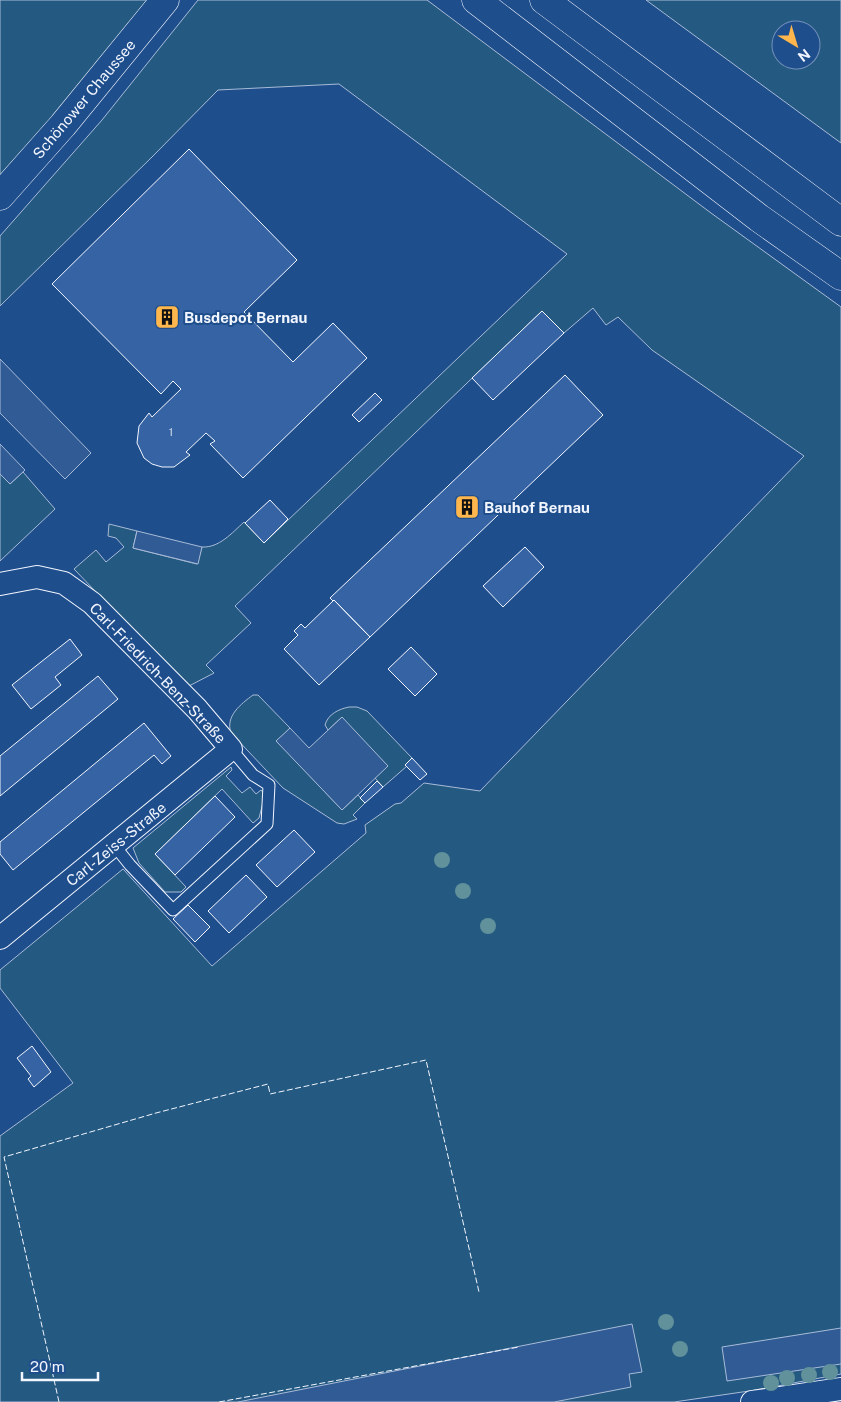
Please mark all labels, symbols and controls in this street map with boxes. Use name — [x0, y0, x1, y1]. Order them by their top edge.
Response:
north arrow — [771, 20, 821, 70]
street label: Schönower Chaussee — [29, 36, 139, 162]
text: N — [795, 46, 813, 65]
building icon: Busdepot Bernau — [154, 304, 180, 330]
place label: Busdepot Bernau — [184, 309, 307, 326]
house number: 1 — [169, 425, 173, 439]
building icon: Bauhof Bernau — [454, 494, 480, 520]
place label: Bauhof Bernau — [484, 499, 590, 516]
street label: Carl-Friedrich-Benz-Straße — [86, 599, 230, 747]
street label: Carl-Zeiss-Straße — [63, 799, 169, 889]
scale bar — [22, 1350, 99, 1382]
text: 20 m — [30, 1358, 65, 1375]

